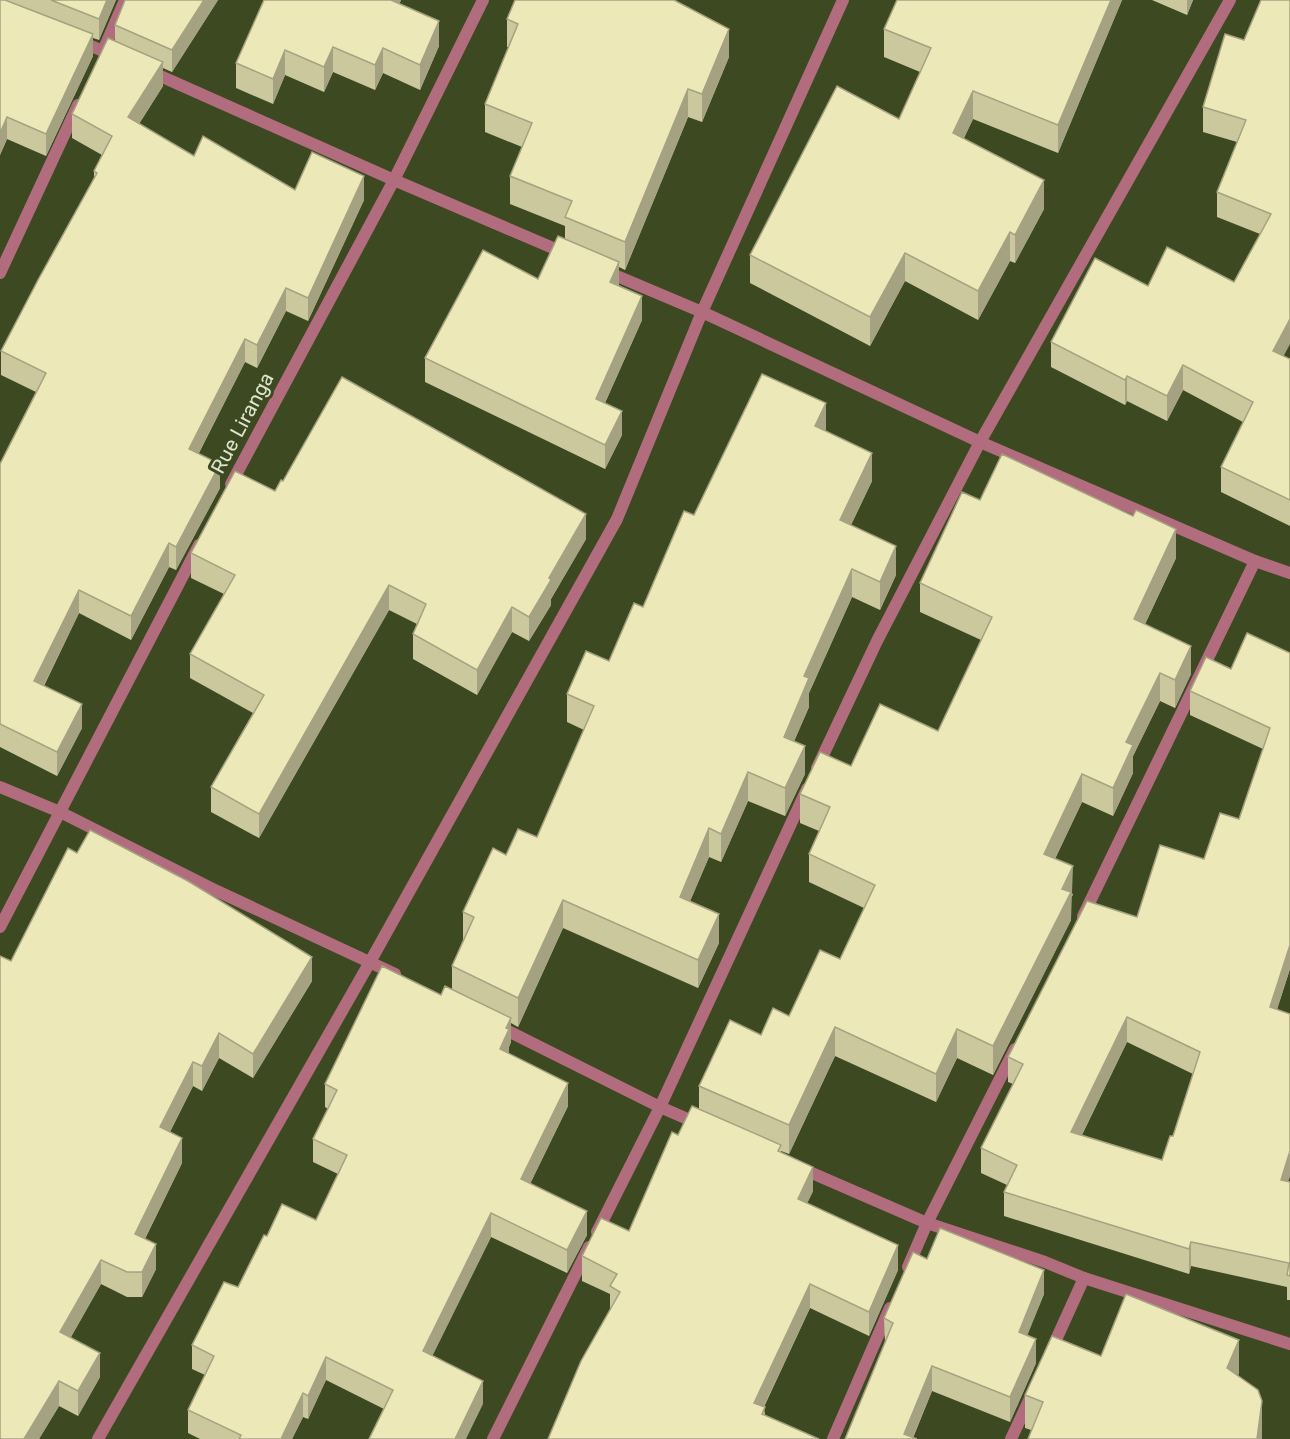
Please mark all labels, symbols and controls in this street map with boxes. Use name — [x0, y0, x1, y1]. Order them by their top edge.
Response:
street label: Rue Liranga — [205, 368, 279, 478]

